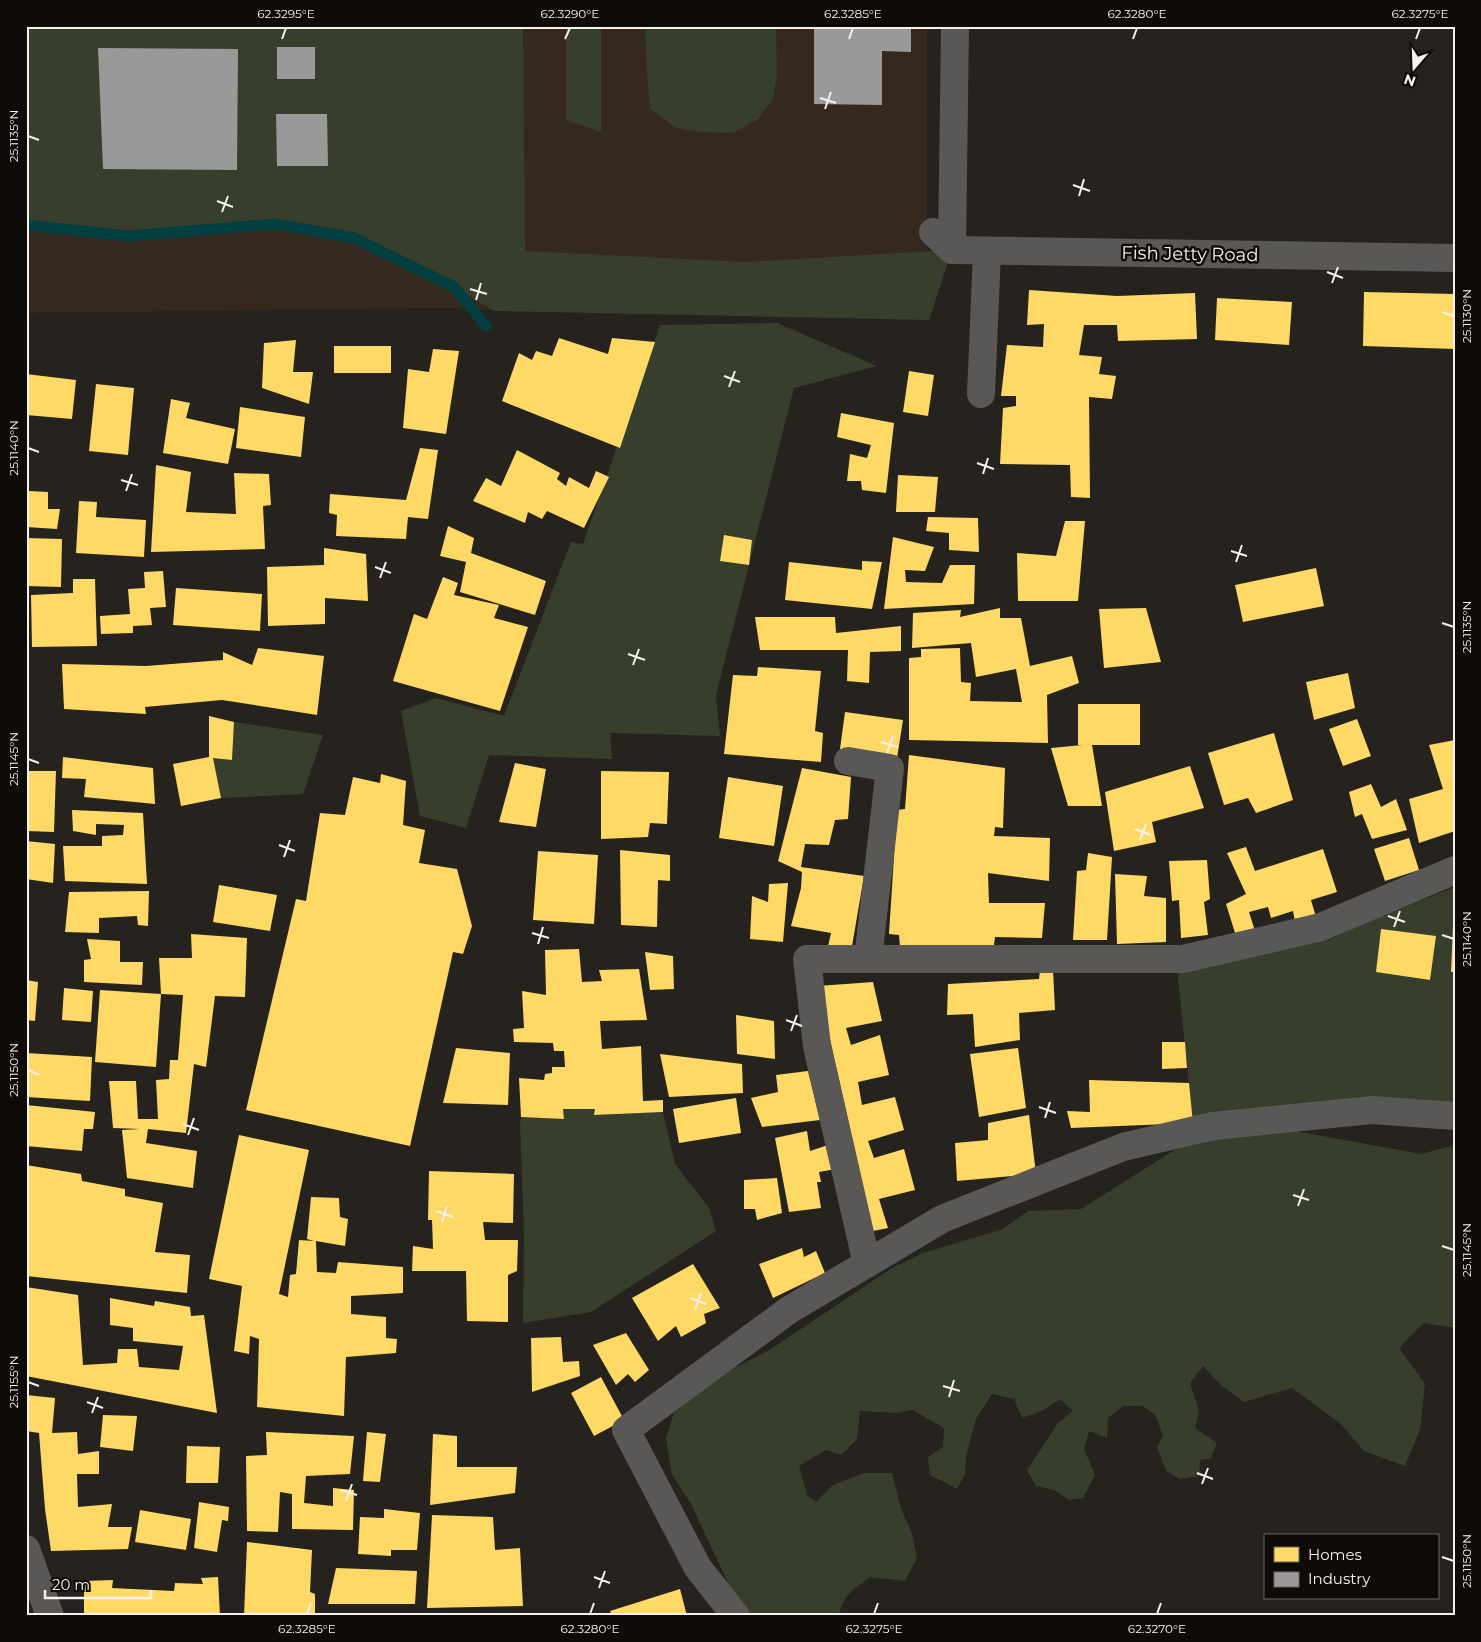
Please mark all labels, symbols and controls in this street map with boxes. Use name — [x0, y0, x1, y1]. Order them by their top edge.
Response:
text: 62.3295°E — [257, 6, 315, 21]
text: 62.3290°E — [541, 6, 599, 21]
text: 62.3285°E — [824, 6, 882, 21]
text: 62.3280°E — [1107, 6, 1167, 21]
text: 62.3275°E — [1392, 6, 1448, 21]
north arrow — [1388, 42, 1438, 92]
text: N — [1401, 70, 1418, 91]
text: 25.1135°N — [6, 110, 21, 162]
street label: Fish Jetty Road — [1121, 242, 1259, 266]
text: 25.1130°N — [1459, 289, 1474, 343]
text: 25.1140°N — [6, 420, 21, 476]
text: 25.1135°N — [1459, 601, 1474, 653]
text: 25.1145°N — [6, 732, 21, 786]
text: 25.1140°N — [1459, 911, 1474, 967]
text: 25.1150°N — [6, 1043, 21, 1097]
text: 25.1145°N — [1459, 1223, 1474, 1277]
text: 25.1155°N — [6, 1356, 21, 1408]
legend — [1264, 1534, 1438, 1600]
text: 25.1150°N — [1459, 1534, 1474, 1588]
text: Homes — [1308, 1545, 1362, 1564]
scale bar — [45, 1567, 151, 1599]
text: Industry — [1308, 1569, 1371, 1588]
text: 20 m — [52, 1575, 90, 1594]
text: 62.3285°E — [278, 1621, 336, 1636]
text: 62.3280°E — [560, 1621, 620, 1636]
text: 62.3275°E — [846, 1621, 902, 1636]
text: 62.3270°E — [1128, 1621, 1186, 1636]

